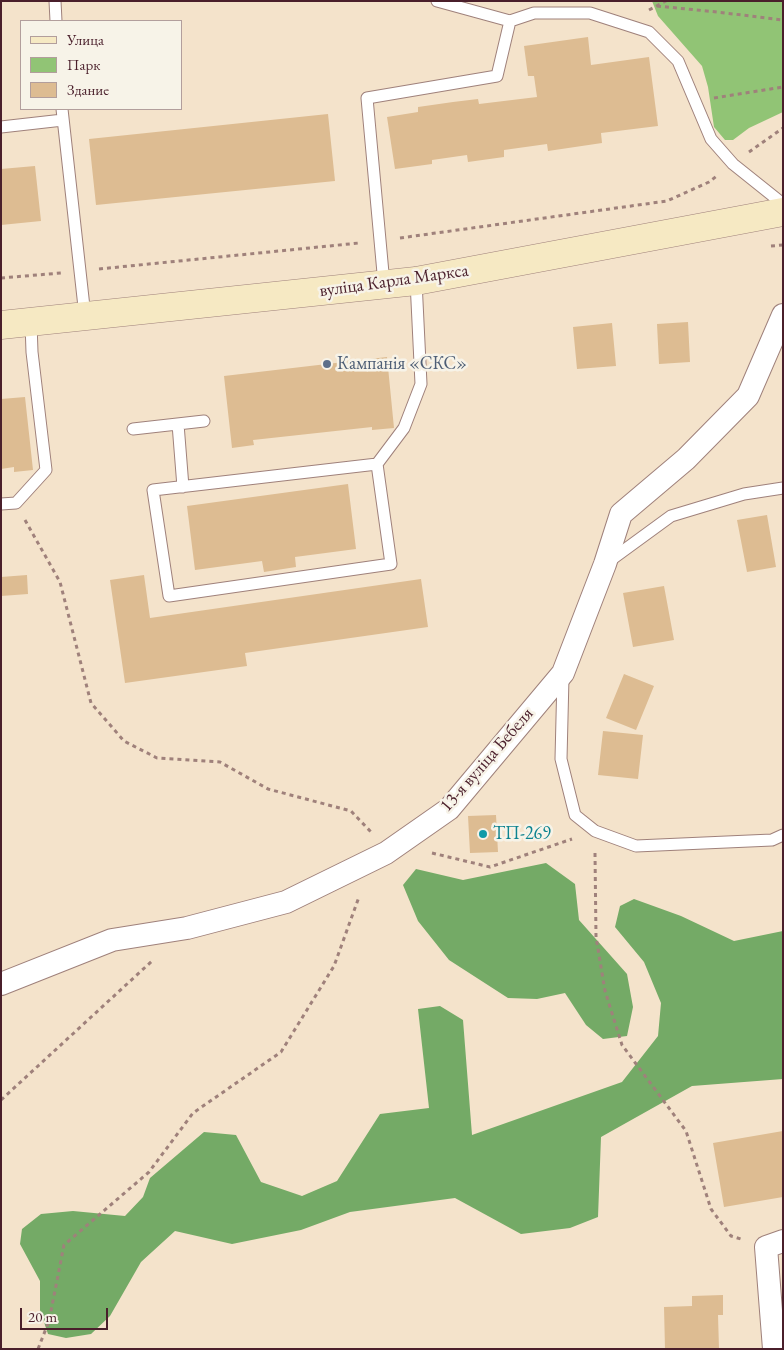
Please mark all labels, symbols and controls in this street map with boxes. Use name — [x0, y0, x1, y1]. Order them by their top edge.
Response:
legend — [20, 20, 182, 110]
text: Улица — [67, 30, 104, 49]
text: Парк — [67, 55, 100, 74]
text: Здание — [67, 80, 109, 99]
street label: вуліца Карла Маркса — [318, 260, 470, 302]
place label: Кампанія «СКС» — [337, 353, 467, 375]
marker: Кампанія «СКС» — [321, 358, 333, 370]
street label: 13-я вуліца Бебеля — [436, 703, 538, 817]
place label: ТП-269 — [493, 823, 551, 845]
marker: ТП-269 — [477, 828, 489, 840]
scale bar — [22, 1298, 110, 1330]
text: 20 m — [28, 1307, 57, 1326]

